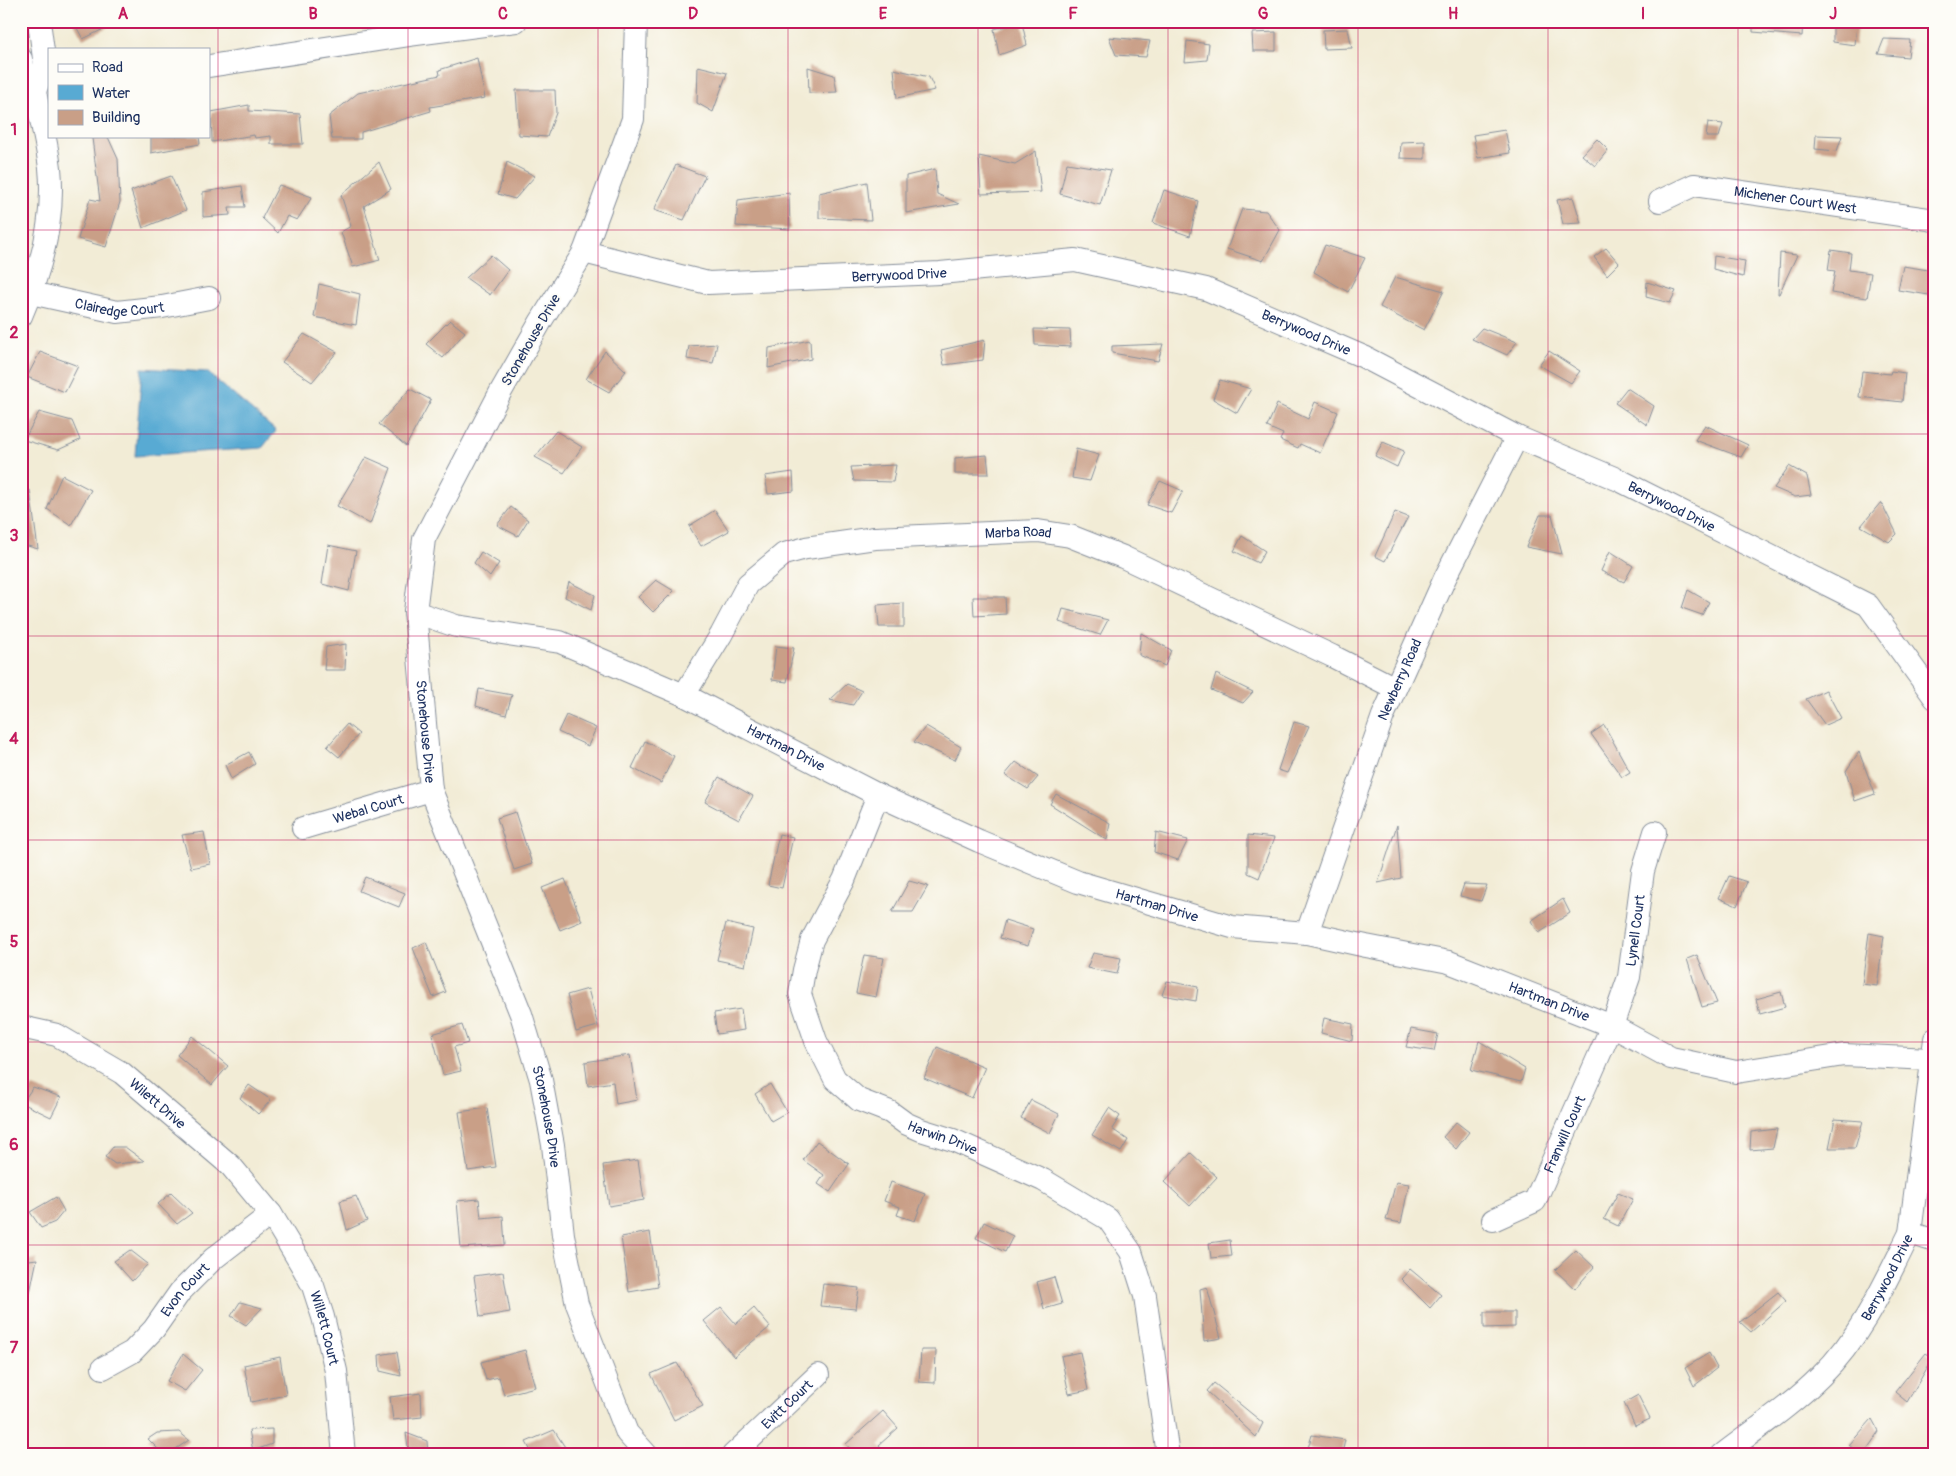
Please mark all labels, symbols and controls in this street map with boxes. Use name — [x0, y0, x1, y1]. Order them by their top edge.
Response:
text: A — [118, 4, 129, 24]
text: B — [308, 4, 318, 24]
text: C — [498, 4, 508, 24]
text: D — [688, 4, 698, 24]
text: E — [879, 4, 888, 24]
text: F — [1068, 4, 1078, 24]
text: G — [1258, 4, 1269, 24]
text: H — [1448, 4, 1458, 24]
text: I — [1641, 4, 1645, 24]
text: J — [1829, 4, 1837, 24]
legend — [48, 48, 210, 138]
text: Road — [92, 58, 123, 77]
text: Water — [92, 84, 131, 103]
text: Building — [92, 108, 140, 127]
text: 1 — [11, 120, 17, 140]
street label: Michener Court West — [1733, 182, 1858, 217]
street label: Berrywood Drive — [851, 264, 947, 285]
street label: Stonehouse Drive — [498, 291, 564, 389]
street label: Clairedge Court — [73, 294, 165, 321]
street label: Berrywood Drive — [1259, 306, 1353, 359]
text: 2 — [10, 323, 19, 343]
street label: Berrywood Drive — [1625, 477, 1718, 535]
street label: Marba Road — [984, 522, 1053, 542]
text: 3 — [10, 526, 19, 546]
street label: Newberry Road — [1374, 636, 1425, 723]
street label: Stonehouse Drive — [413, 679, 439, 784]
street label: Hartman Drive — [744, 720, 828, 775]
text: 4 — [9, 729, 19, 749]
street label: Webal Court — [331, 790, 406, 827]
street label: Hartman Drive — [1113, 885, 1200, 925]
street label: Lynell Court — [1622, 893, 1648, 968]
text: 5 — [10, 932, 19, 952]
street label: Hartman Drive — [1506, 978, 1592, 1025]
street label: Stonehouse Drive — [529, 1063, 564, 1168]
street label: Wilett Drive — [126, 1075, 189, 1132]
street label: Franwill Court — [1540, 1093, 1589, 1176]
street label: Harwin Drive — [905, 1117, 980, 1158]
text: 6 — [9, 1135, 19, 1155]
street label: Berrywood Drive — [1857, 1231, 1917, 1324]
street label: Evon Court — [157, 1259, 213, 1320]
street label: Willett Court — [307, 1289, 343, 1367]
text: 7 — [10, 1338, 19, 1358]
street label: Evitt Court — [758, 1376, 816, 1433]

